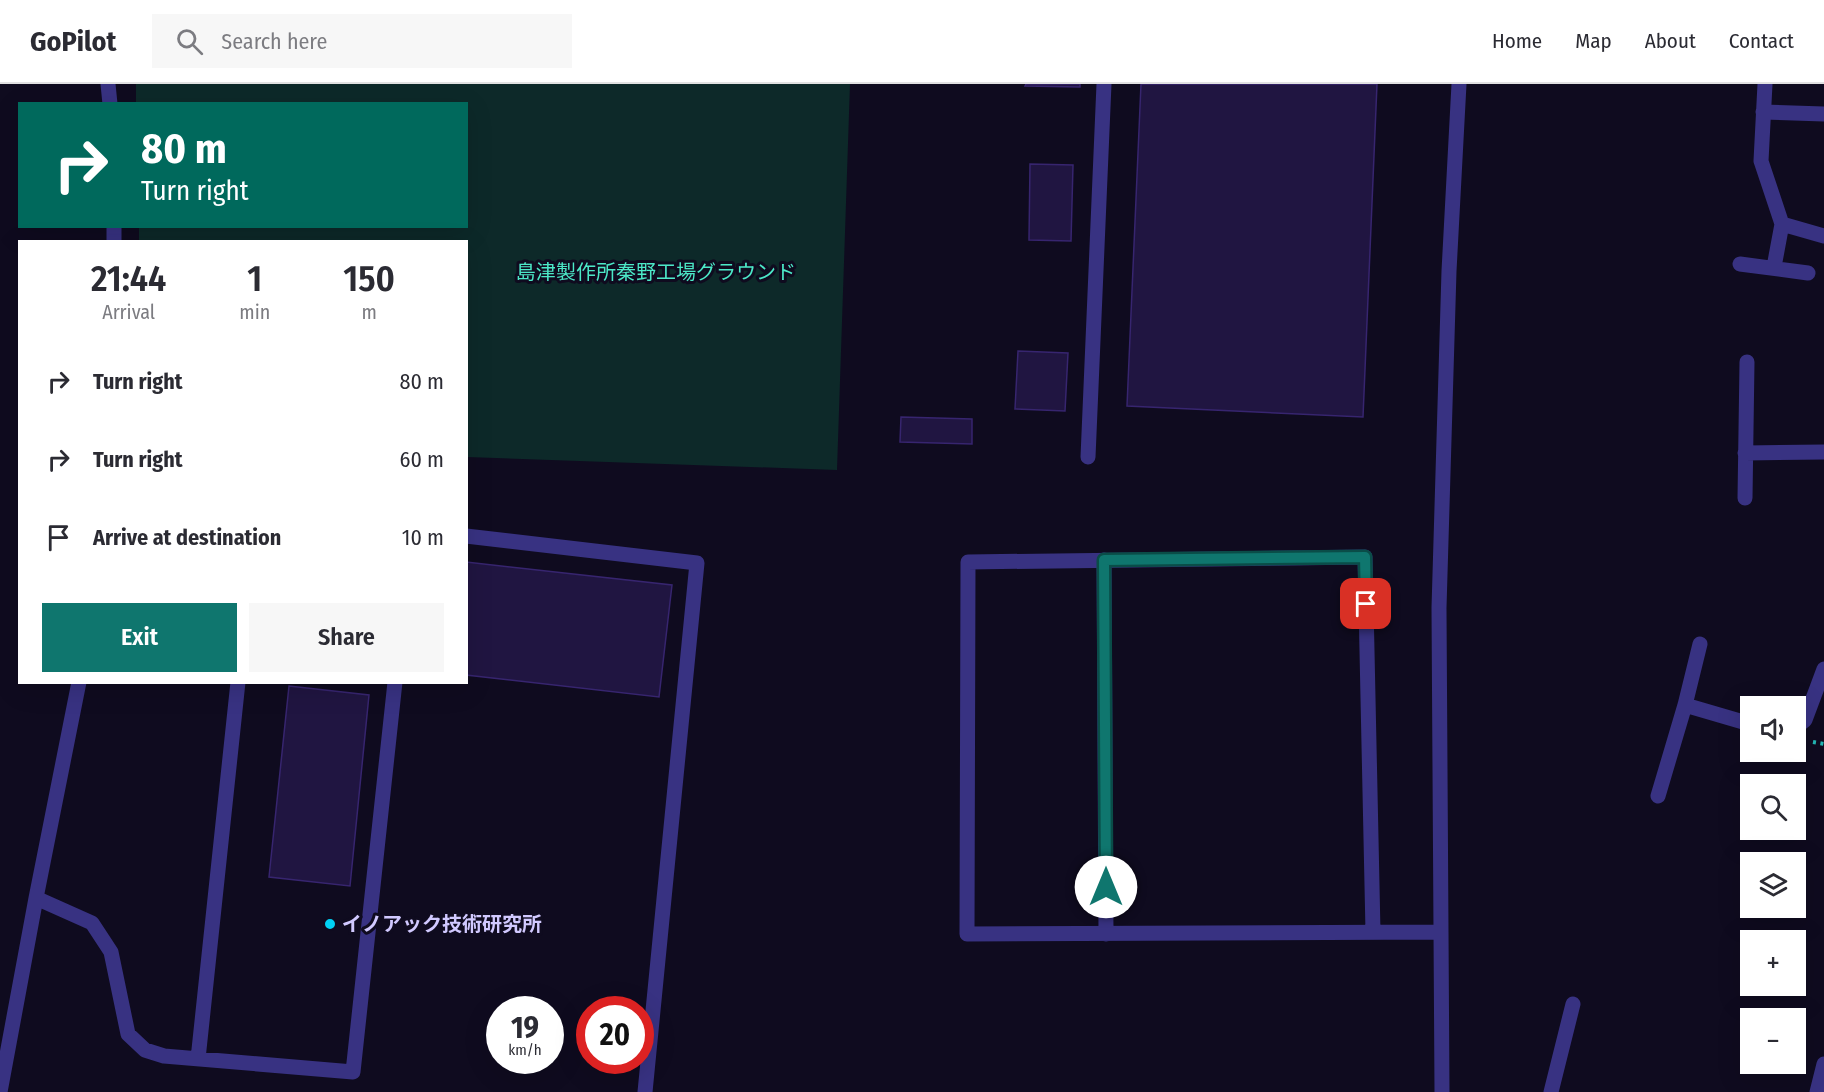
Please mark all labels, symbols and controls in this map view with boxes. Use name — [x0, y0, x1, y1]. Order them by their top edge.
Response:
search box — [152, 14, 572, 68]
text: GoPilot — [30, 25, 116, 58]
icon: search — [173, 25, 206, 58]
text: Search here — [221, 28, 327, 55]
text: Home — [1492, 28, 1542, 54]
text: Map — [1575, 28, 1612, 54]
text: About — [1645, 28, 1696, 54]
text: Contact — [1729, 28, 1794, 54]
text: 80 m — [141, 124, 227, 174]
icon: right — [42, 126, 120, 204]
text: Turn right — [141, 175, 249, 207]
text: 21:44 — [91, 257, 166, 301]
text: 1 — [247, 257, 262, 301]
text: 150 — [343, 257, 395, 301]
park label: 島津製作所秦野工場グラウンド — [516, 260, 796, 284]
text: Arrival — [102, 300, 155, 324]
text: min — [239, 300, 270, 324]
text: m — [361, 300, 377, 324]
icon: right — [42, 365, 75, 398]
text: Turn right — [93, 368, 182, 395]
text: 80 m — [399, 368, 444, 395]
icon: right — [42, 443, 75, 476]
text: Turn right — [93, 446, 182, 473]
text: 60 m — [400, 446, 444, 473]
icon: arrive — [42, 521, 75, 554]
text: Arrive at destination — [93, 524, 281, 551]
text: 10 m — [402, 524, 444, 551]
pin — [1340, 578, 1391, 629]
icon: arrive — [1349, 587, 1382, 620]
button: Exit — [42, 603, 237, 672]
button: Share — [249, 603, 444, 672]
map controls — [1740, 696, 1806, 1074]
button: sound — [1740, 696, 1806, 762]
button: search — [1740, 774, 1806, 840]
button: layers — [1740, 852, 1806, 918]
position arrow — [1074, 855, 1138, 919]
place label: イノアック技術研究所 — [342, 912, 542, 936]
marker: イノアック技術研究所 — [323, 917, 337, 931]
button: + — [1740, 930, 1806, 996]
speed limit sign: 20 — [576, 996, 654, 1074]
button: − — [1740, 1008, 1806, 1074]
text: 19 — [511, 1010, 539, 1046]
text: km/h — [508, 1041, 542, 1059]

